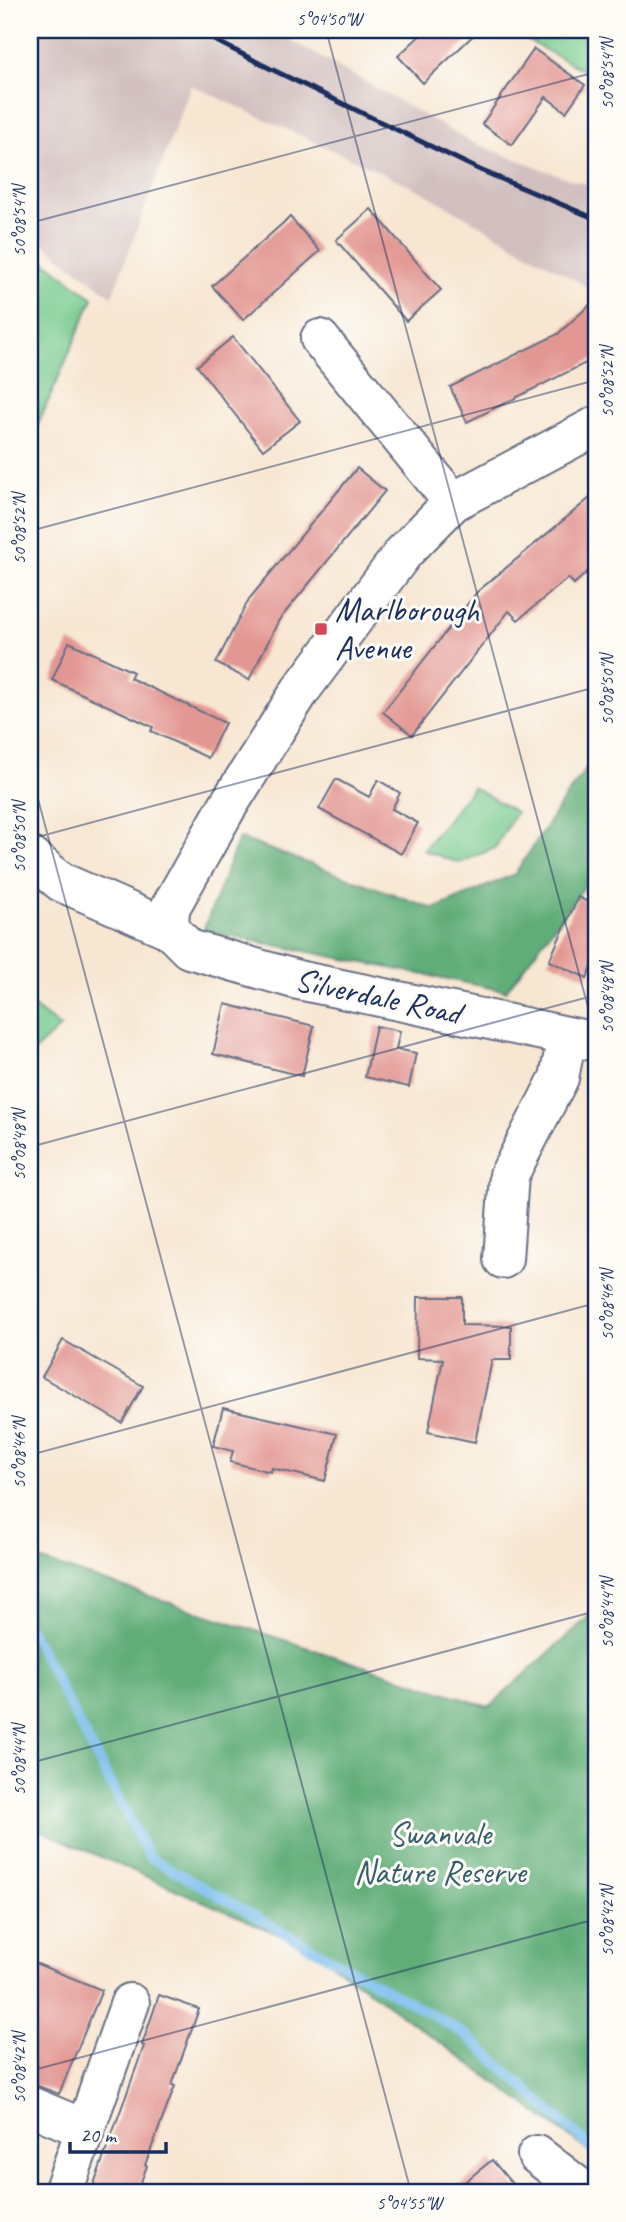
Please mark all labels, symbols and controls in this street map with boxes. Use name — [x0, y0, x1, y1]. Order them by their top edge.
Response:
text: 5°04'50"W — [297, 8, 364, 30]
text: 50°08'54"N — [596, 35, 618, 109]
text: 50°08'54"N — [8, 182, 30, 256]
text: 50°08'52"N — [596, 343, 618, 417]
text: 50°08'52"N — [8, 490, 30, 564]
place label: Marlborough Avenue — [335, 589, 480, 669]
marker: Marlborough Avenue — [313, 621, 329, 637]
text: 50°08'50"N — [596, 651, 618, 725]
text: 50°08'50"N — [8, 798, 30, 872]
street label: Silverdale Road — [291, 958, 470, 1035]
text: 50°08'48"N — [596, 959, 618, 1033]
text: 50°08'48"N — [8, 1106, 30, 1180]
text: 50°08'46"N — [596, 1266, 618, 1340]
text: 50°08'46"N — [8, 1414, 30, 1488]
text: 50°08'44"N — [596, 1574, 618, 1648]
text: 50°08'44"N — [8, 1721, 30, 1795]
park label: Swanvale Nature Reserve — [354, 1813, 528, 1893]
text: 50°08'42"N — [596, 1882, 618, 1956]
text: 50°08'42"N — [8, 2029, 30, 2103]
scale bar — [70, 2110, 166, 2154]
text: 20 m — [80, 2122, 118, 2148]
text: 5°04'55"W — [377, 2192, 444, 2214]

